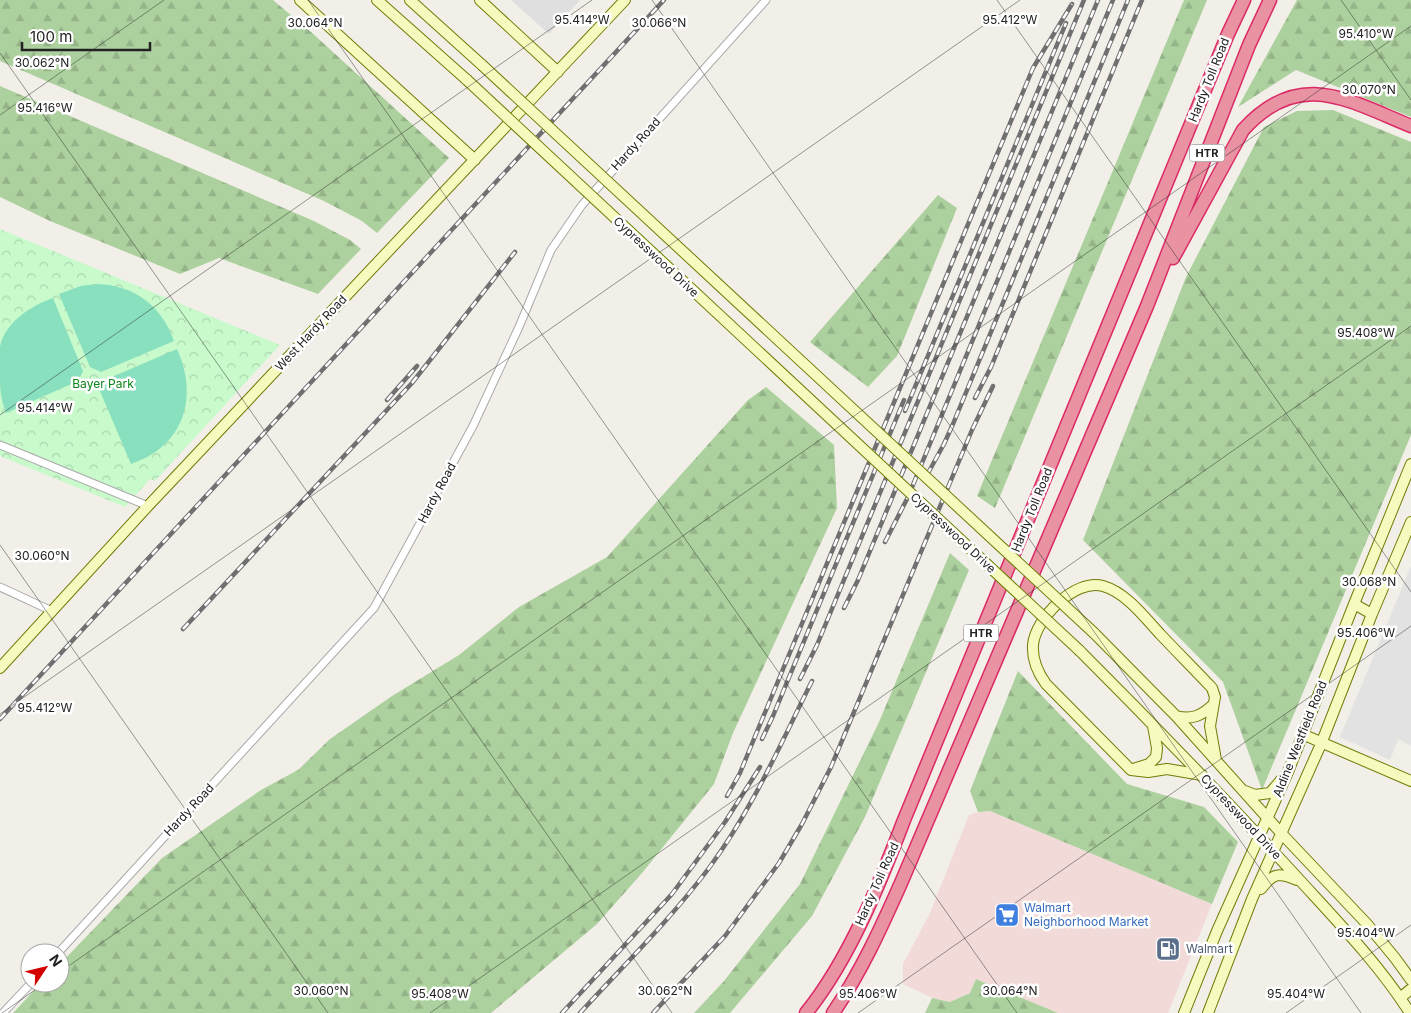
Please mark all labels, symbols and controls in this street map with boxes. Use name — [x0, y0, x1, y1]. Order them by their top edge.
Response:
text: 95.414°W — [554, 12, 610, 27]
text: 95.412°W — [983, 12, 1038, 27]
text: 30.064°N — [288, 15, 342, 30]
text: 30.066°N — [632, 15, 686, 30]
scale bar — [22, 20, 150, 52]
text: 95.410°W — [1338, 26, 1394, 41]
text: 100 m — [30, 27, 72, 46]
street label: Hardy Toll Road — [1185, 35, 1232, 124]
text: 30.062°N — [15, 55, 69, 70]
text: 30.070°N — [1342, 82, 1396, 97]
text: 95.416°W — [17, 100, 73, 115]
street label: Hardy Road — [608, 114, 663, 173]
road number: HTR — [1190, 144, 1224, 162]
street label: Cypresswood Drive — [611, 213, 702, 300]
street label: West Hardy Road — [272, 292, 350, 374]
text: 95.408°W — [1337, 325, 1395, 340]
park label: Bayer Park — [72, 376, 134, 391]
text: 95.414°W — [17, 400, 73, 415]
street label: Hardy Road — [414, 460, 459, 526]
street label: Hardy Toll Road — [1008, 465, 1055, 554]
street label: Cypresswood Drive — [908, 489, 999, 576]
text: 30.060°N — [15, 548, 69, 563]
text: 30.068°N — [1342, 574, 1396, 589]
road number: HTR — [964, 624, 998, 641]
text: 95.406°W — [1337, 625, 1395, 640]
street label: Aldine Westfield Road — [1269, 679, 1330, 799]
text: 95.412°W — [18, 700, 73, 715]
street label: Cypresswood Drive — [1198, 771, 1285, 862]
street label: Hardy Road — [160, 780, 217, 839]
street label: Hardy Toll Road — [851, 840, 902, 928]
place label: Walmart Neighborhood Market — [1024, 900, 1148, 929]
supermarket icon: Walmart Neighborhood Market — [994, 902, 1020, 928]
text: 95.404°W — [1337, 925, 1395, 940]
fuel station icon: Walmart — [1155, 936, 1181, 962]
place label: Walmart — [1186, 941, 1233, 956]
north arrow — [20, 943, 70, 993]
text: N — [46, 951, 66, 970]
text: 30.060°N — [294, 983, 348, 998]
text: 30.062°N — [638, 983, 692, 998]
text: 30.064°N — [983, 983, 1037, 998]
text: 95.408°W — [411, 986, 469, 1001]
text: 95.406°W — [839, 986, 897, 1001]
text: 95.404°W — [1267, 986, 1325, 1001]

